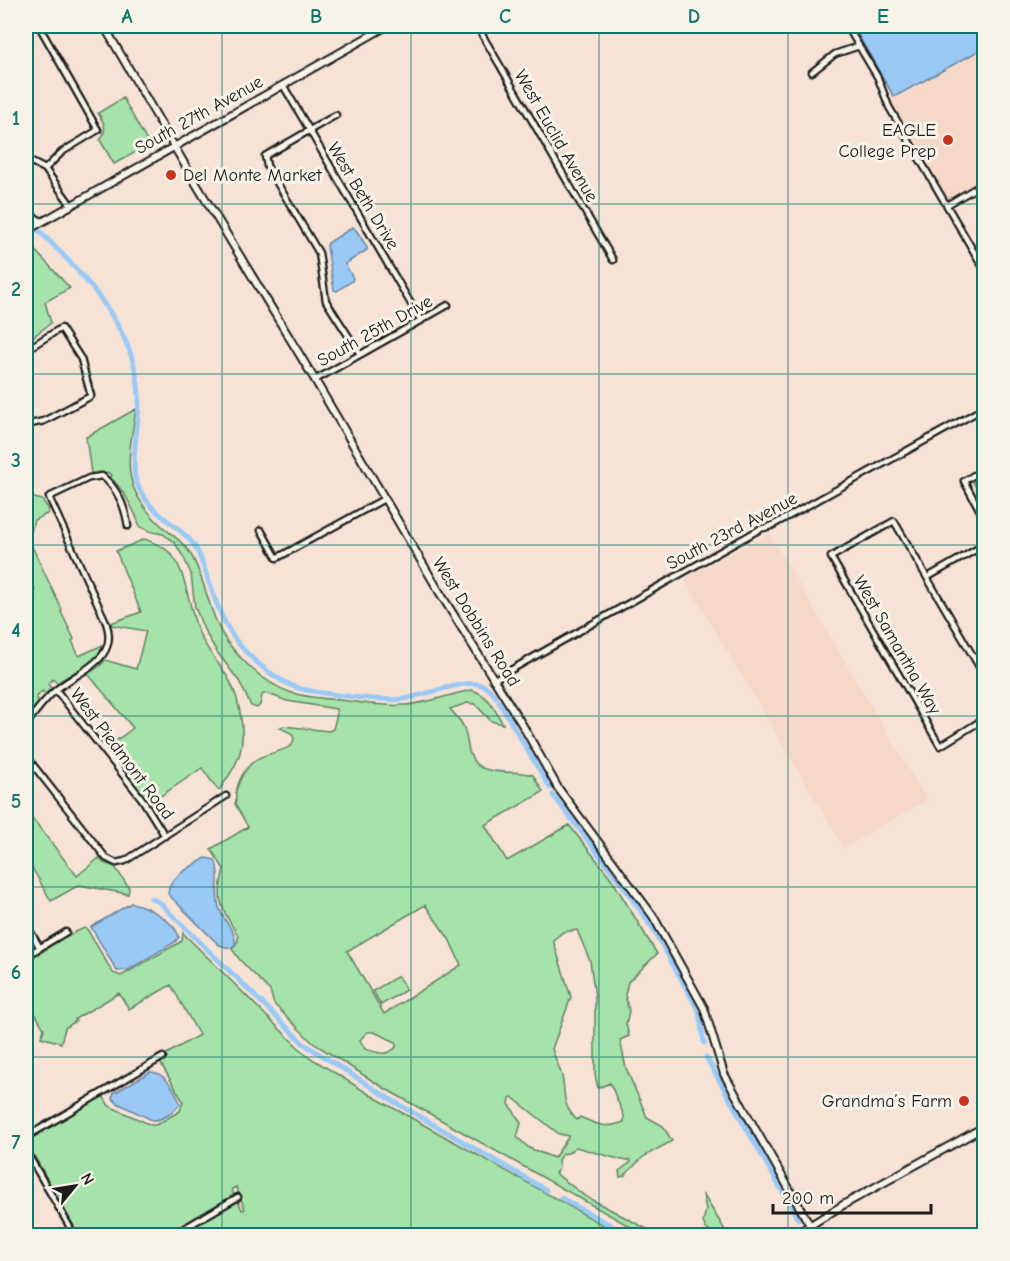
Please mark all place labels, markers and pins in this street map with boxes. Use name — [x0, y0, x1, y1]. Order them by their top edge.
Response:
place label: EAGLE College Prep — [838, 120, 936, 162]
marker: EAGLE College Prep — [941, 133, 955, 147]
place label: Del Monte Market — [183, 165, 322, 186]
marker: Del Monte Market — [164, 168, 178, 182]
place label: Grandma’s Farm — [822, 1091, 952, 1112]
marker: Grandma’s Farm — [957, 1094, 971, 1108]

